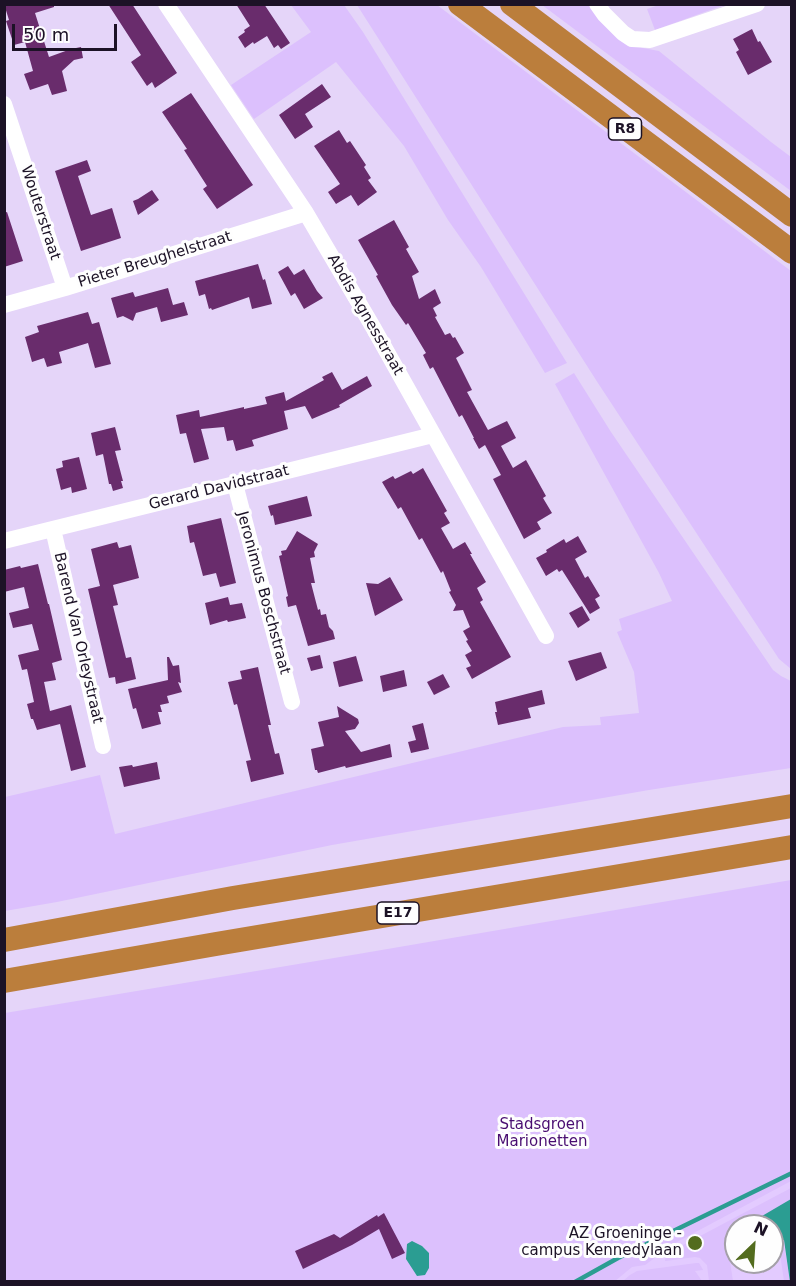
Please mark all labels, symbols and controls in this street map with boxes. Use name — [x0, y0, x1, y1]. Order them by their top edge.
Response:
scale bar — [15, 12, 120, 50]
text: 50 m — [23, 24, 69, 45]
road number: R8 — [608, 118, 642, 140]
street label: Wouterstraat — [16, 164, 64, 262]
street label: Pieter Breughelstraat — [76, 228, 234, 292]
street label: Abdis Agnesstraat — [323, 251, 407, 379]
street label: Gerard Davidstraat — [147, 462, 291, 514]
street label: Jeronimus Boschstraat — [233, 509, 293, 677]
street label: Barend Van Orleystraat — [50, 551, 106, 725]
road number: E17 — [377, 902, 419, 924]
park label: Stadsgroen Marionetten — [497, 1116, 587, 1151]
north arrow — [724, 1214, 784, 1274]
text: N — [751, 1218, 771, 1240]
place label: AZ Groeninge - campus Kennedylaan — [521, 1225, 682, 1260]
marker: AZ Groeninge - campus Kennedylaan — [686, 1234, 704, 1252]

